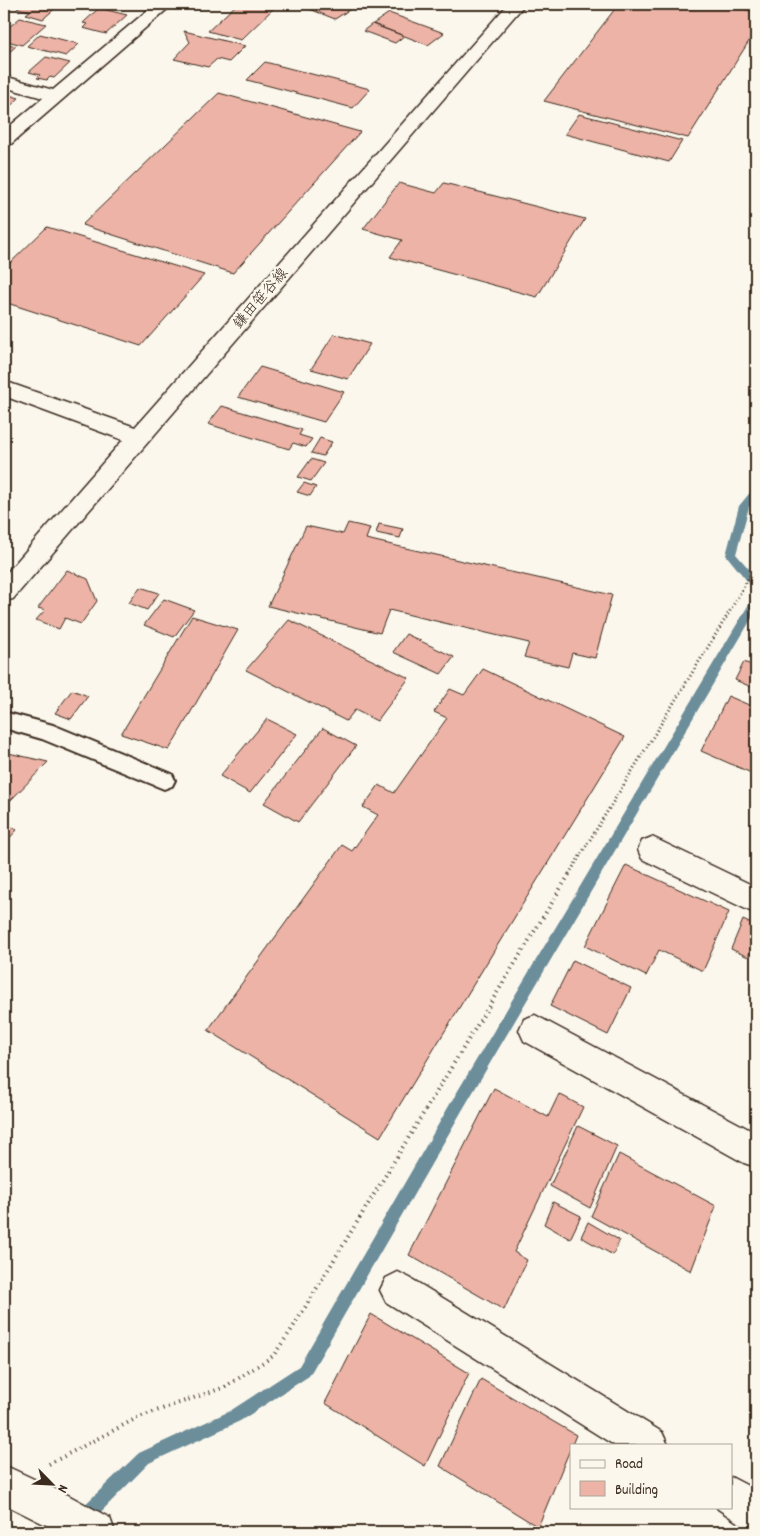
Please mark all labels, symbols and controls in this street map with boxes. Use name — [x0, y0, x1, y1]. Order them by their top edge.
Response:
street label: 鎌田笹谷線 — [229, 264, 294, 335]
legend — [570, 1444, 732, 1508]
text: Road — [615, 1454, 643, 1476]
north arrow — [28, 1458, 78, 1508]
text: Building — [615, 1480, 658, 1502]
text: N — [51, 1481, 73, 1496]

